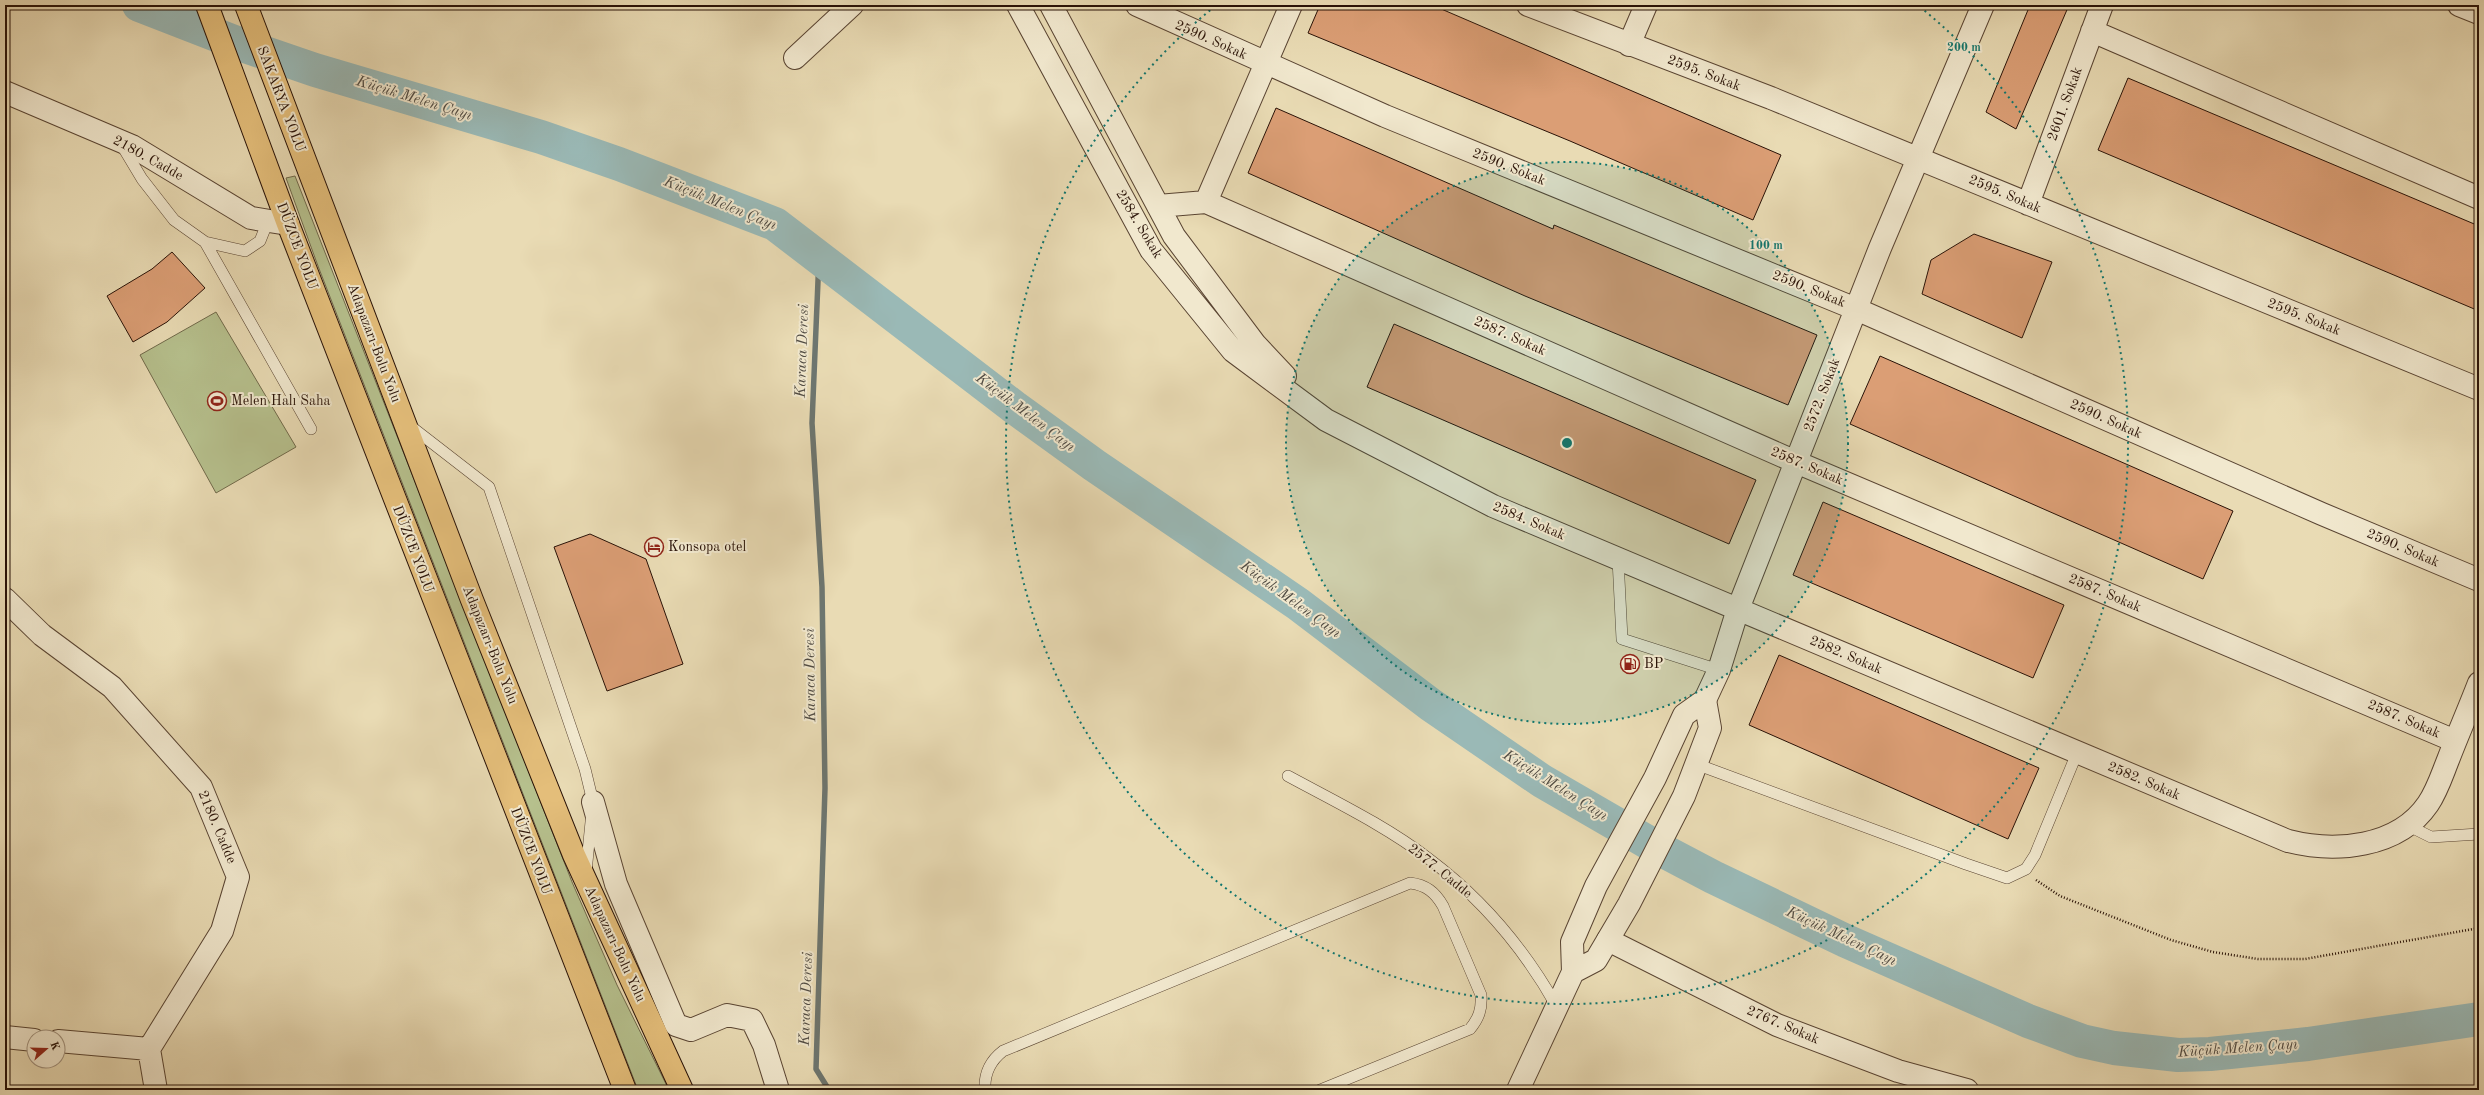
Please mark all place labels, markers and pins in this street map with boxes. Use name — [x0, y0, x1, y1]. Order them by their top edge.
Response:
sports icon: Melen Halı Saha — [206, 390, 228, 412]
place label: Melen Halı Saha — [231, 394, 331, 408]
centre of rings — [1560, 436, 1574, 450]
hotel icon: Konsopa otel — [643, 536, 665, 558]
place label: Konsopa otel — [668, 540, 746, 554]
fuel station icon: BP — [1619, 653, 1641, 675]
place label: BP — [1644, 657, 1663, 671]

